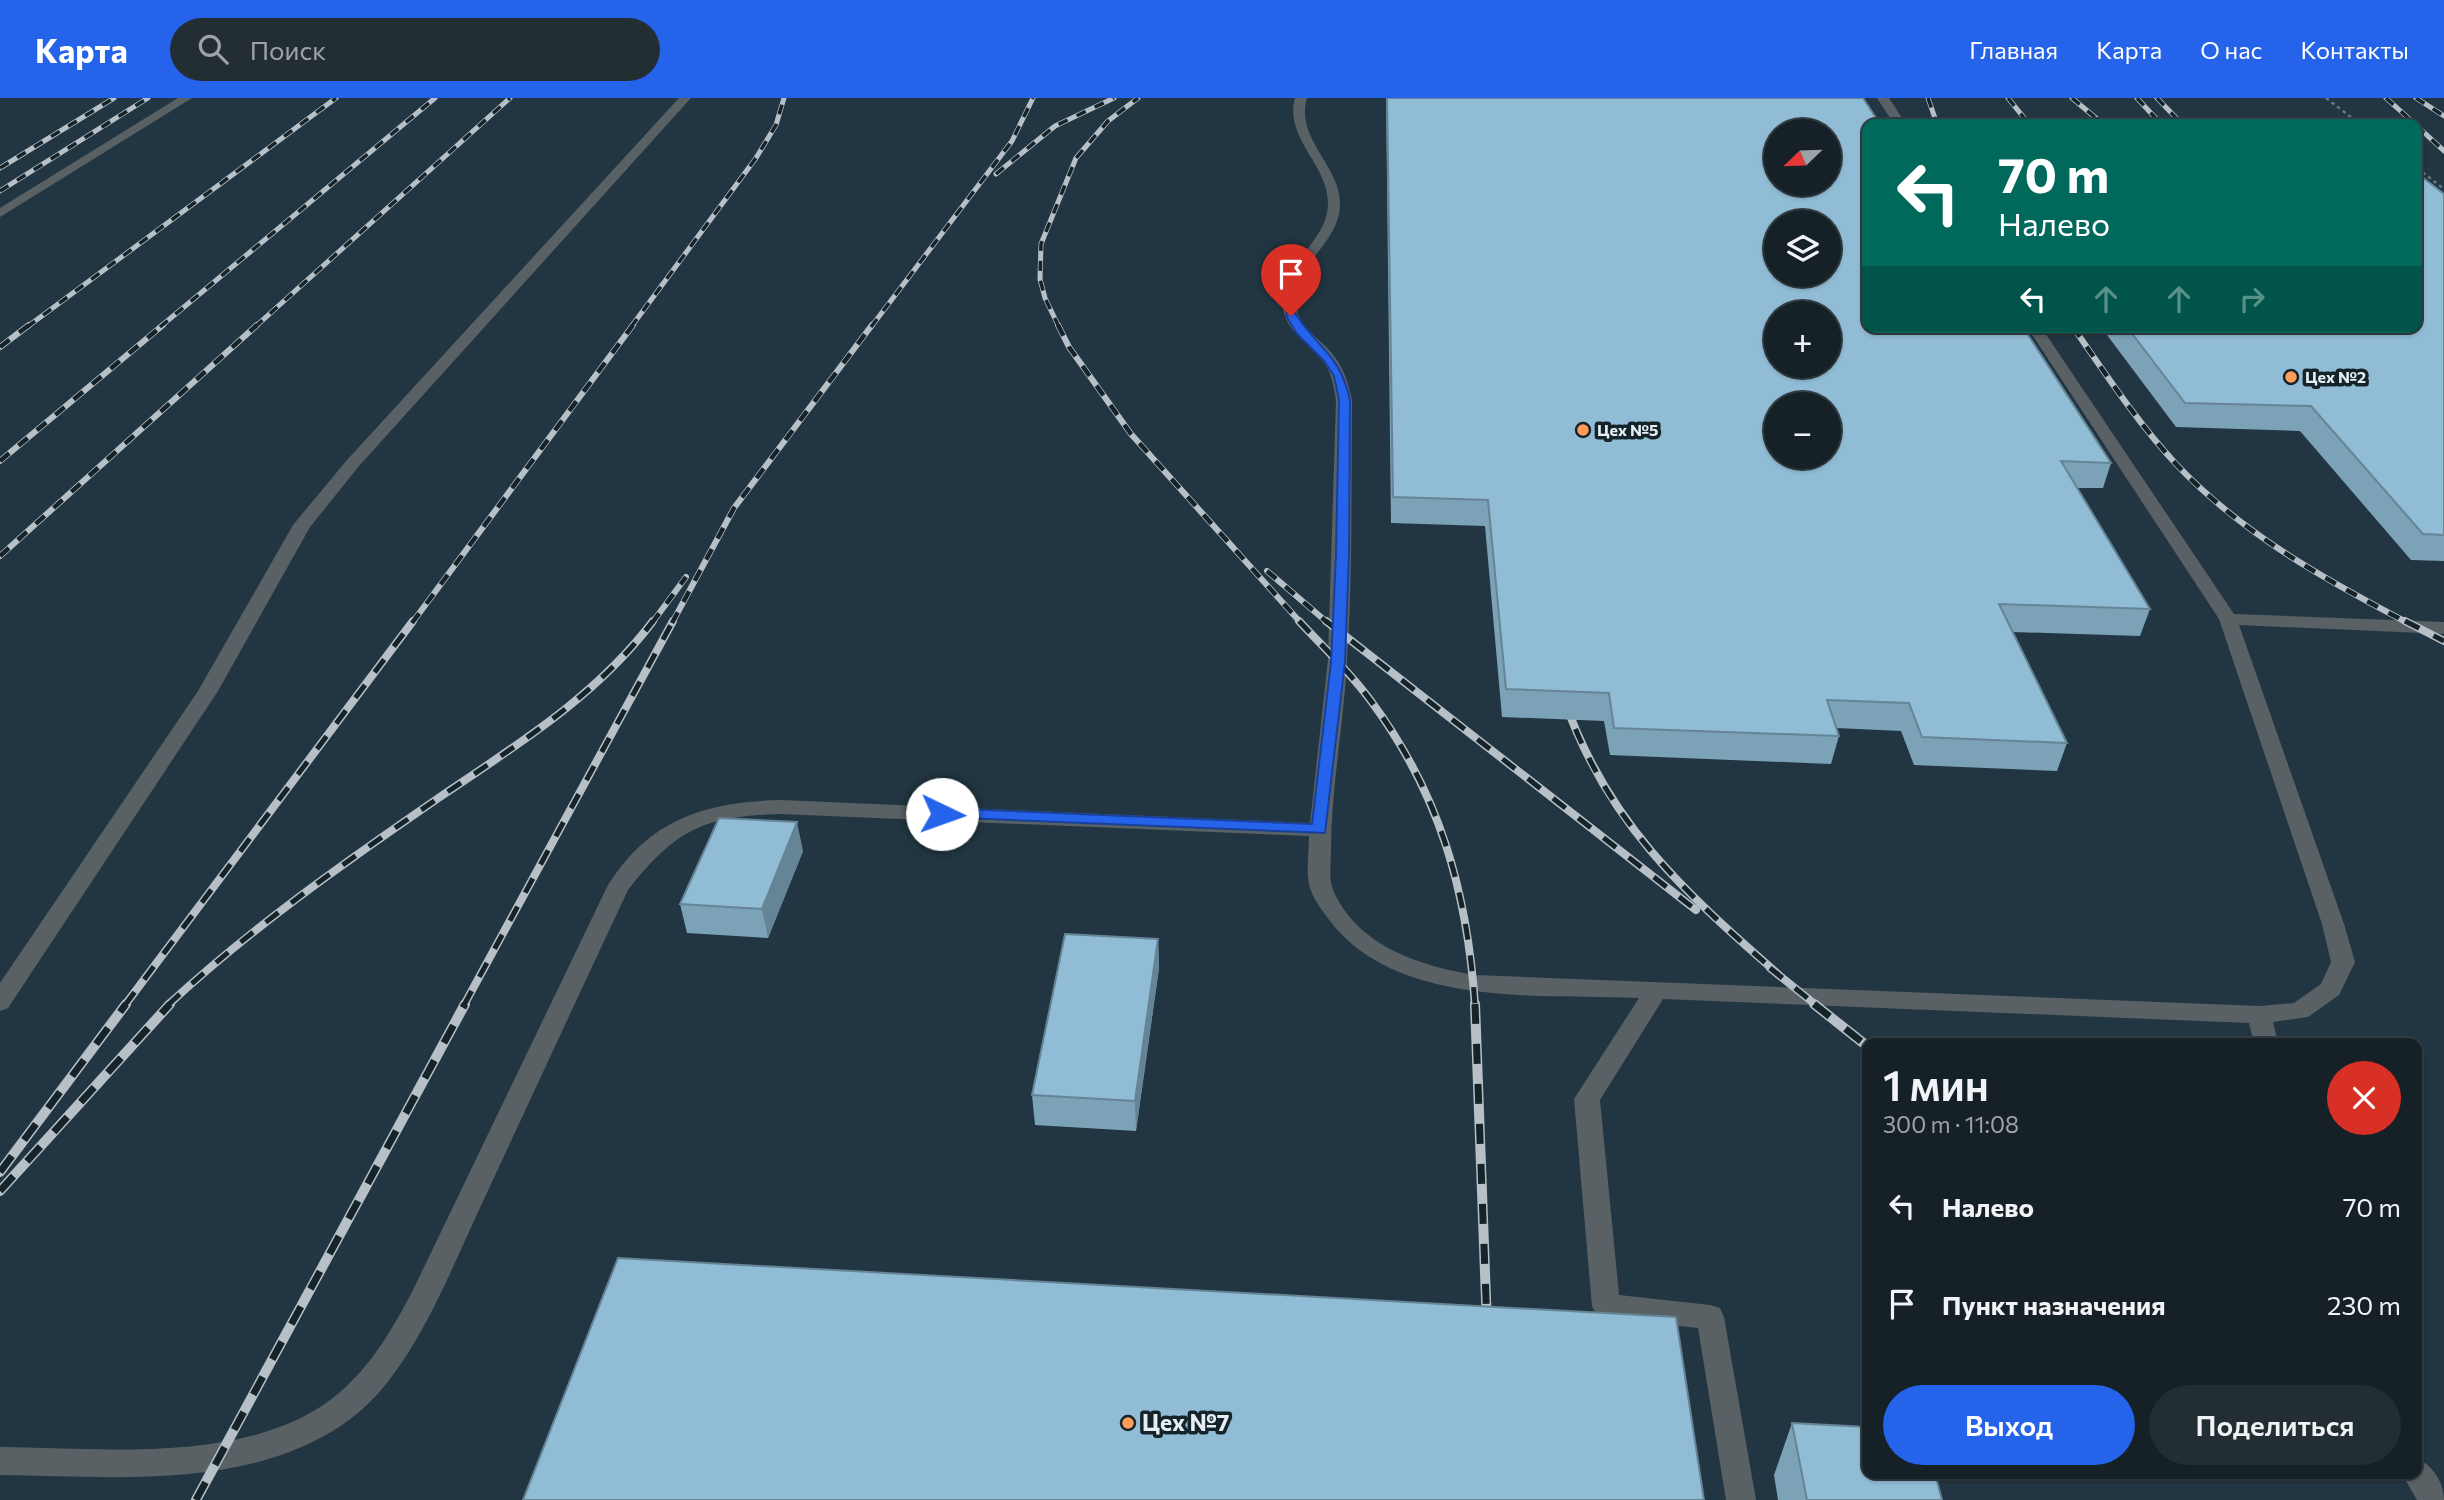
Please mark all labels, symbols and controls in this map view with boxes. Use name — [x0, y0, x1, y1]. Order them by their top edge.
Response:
search box — [170, 18, 660, 81]
text: Карта — [35, 29, 128, 70]
icon: search — [194, 30, 232, 68]
text: Поиск — [250, 34, 326, 65]
text: Главная — [1969, 35, 2058, 64]
text: Карта — [2096, 35, 2162, 64]
text: О нас — [2200, 35, 2262, 64]
text: Контакты — [2300, 35, 2409, 64]
north arrow — [1764, 119, 1841, 196]
map controls — [1764, 119, 1841, 469]
text: 70 m — [1998, 143, 2109, 203]
icon: left — [1883, 147, 1974, 238]
text: Налево — [1998, 203, 2110, 243]
button: layers — [1764, 210, 1841, 287]
pin — [1261, 244, 1321, 316]
icon: arrive — [1272, 255, 1310, 293]
icon: left — [2014, 280, 2052, 318]
icon: ahead — [2087, 280, 2125, 318]
icon: ahead — [2160, 280, 2198, 318]
icon: right — [2233, 280, 2271, 318]
button: + — [1764, 301, 1841, 378]
place label: Цех №2 — [2305, 367, 2366, 386]
marker: Цех №2 — [2283, 369, 2299, 385]
button: − — [1764, 392, 1841, 469]
place label: Цех №5 — [1597, 420, 1658, 439]
marker: Цех №5 — [1575, 422, 1591, 438]
position arrow — [905, 777, 979, 851]
text: 1 мин — [1883, 1058, 1989, 1110]
button: close — [2327, 1061, 2401, 1135]
text: 300 m · 11:08 — [1883, 1110, 2019, 1138]
icon: left — [1883, 1187, 1921, 1225]
text: Налево — [1942, 1191, 2034, 1222]
text: 70 m — [2343, 1191, 2401, 1222]
icon: arrive — [1883, 1285, 1921, 1323]
text: Пункт назначения — [1942, 1289, 2166, 1320]
text: 230 m — [2327, 1289, 2401, 1320]
button: Выход — [1883, 1385, 2135, 1465]
button: Поделиться — [2149, 1385, 2401, 1465]
place label: Цех №7 — [1142, 1408, 1229, 1436]
marker: Цех №7 — [1120, 1415, 1136, 1431]

